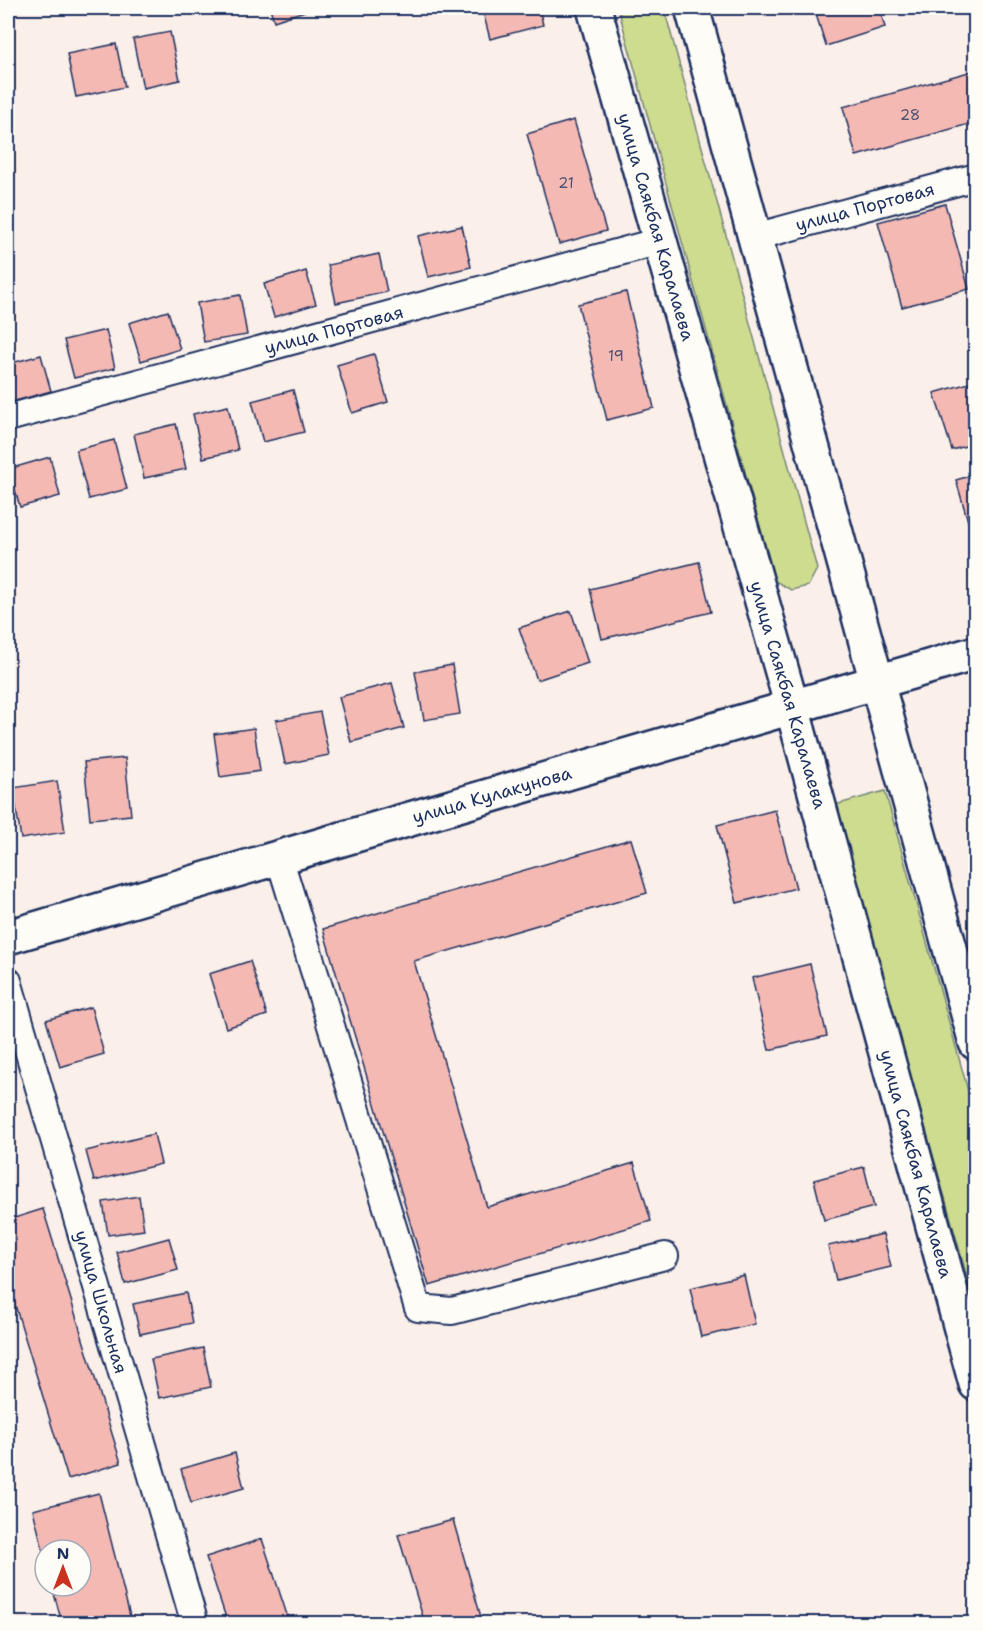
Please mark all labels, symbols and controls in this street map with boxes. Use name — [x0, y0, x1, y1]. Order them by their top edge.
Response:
house number: 28 — [900, 105, 920, 125]
street label: улица Саякбая Каралаева — [612, 110, 700, 344]
house number: 21 — [558, 173, 574, 193]
street label: улица Портовая — [793, 177, 937, 237]
street label: улица Портовая — [262, 300, 406, 360]
house number: 19 — [608, 346, 624, 366]
street label: улица Саякбая Каралаева — [744, 578, 832, 812]
street label: улица Кулакунова — [410, 761, 574, 829]
street label: улица Саякбая Каралаева — [874, 1047, 958, 1281]
street label: улица Школьная — [69, 1227, 133, 1377]
north arrow — [33, 1538, 93, 1598]
text: N — [57, 1543, 69, 1564]

